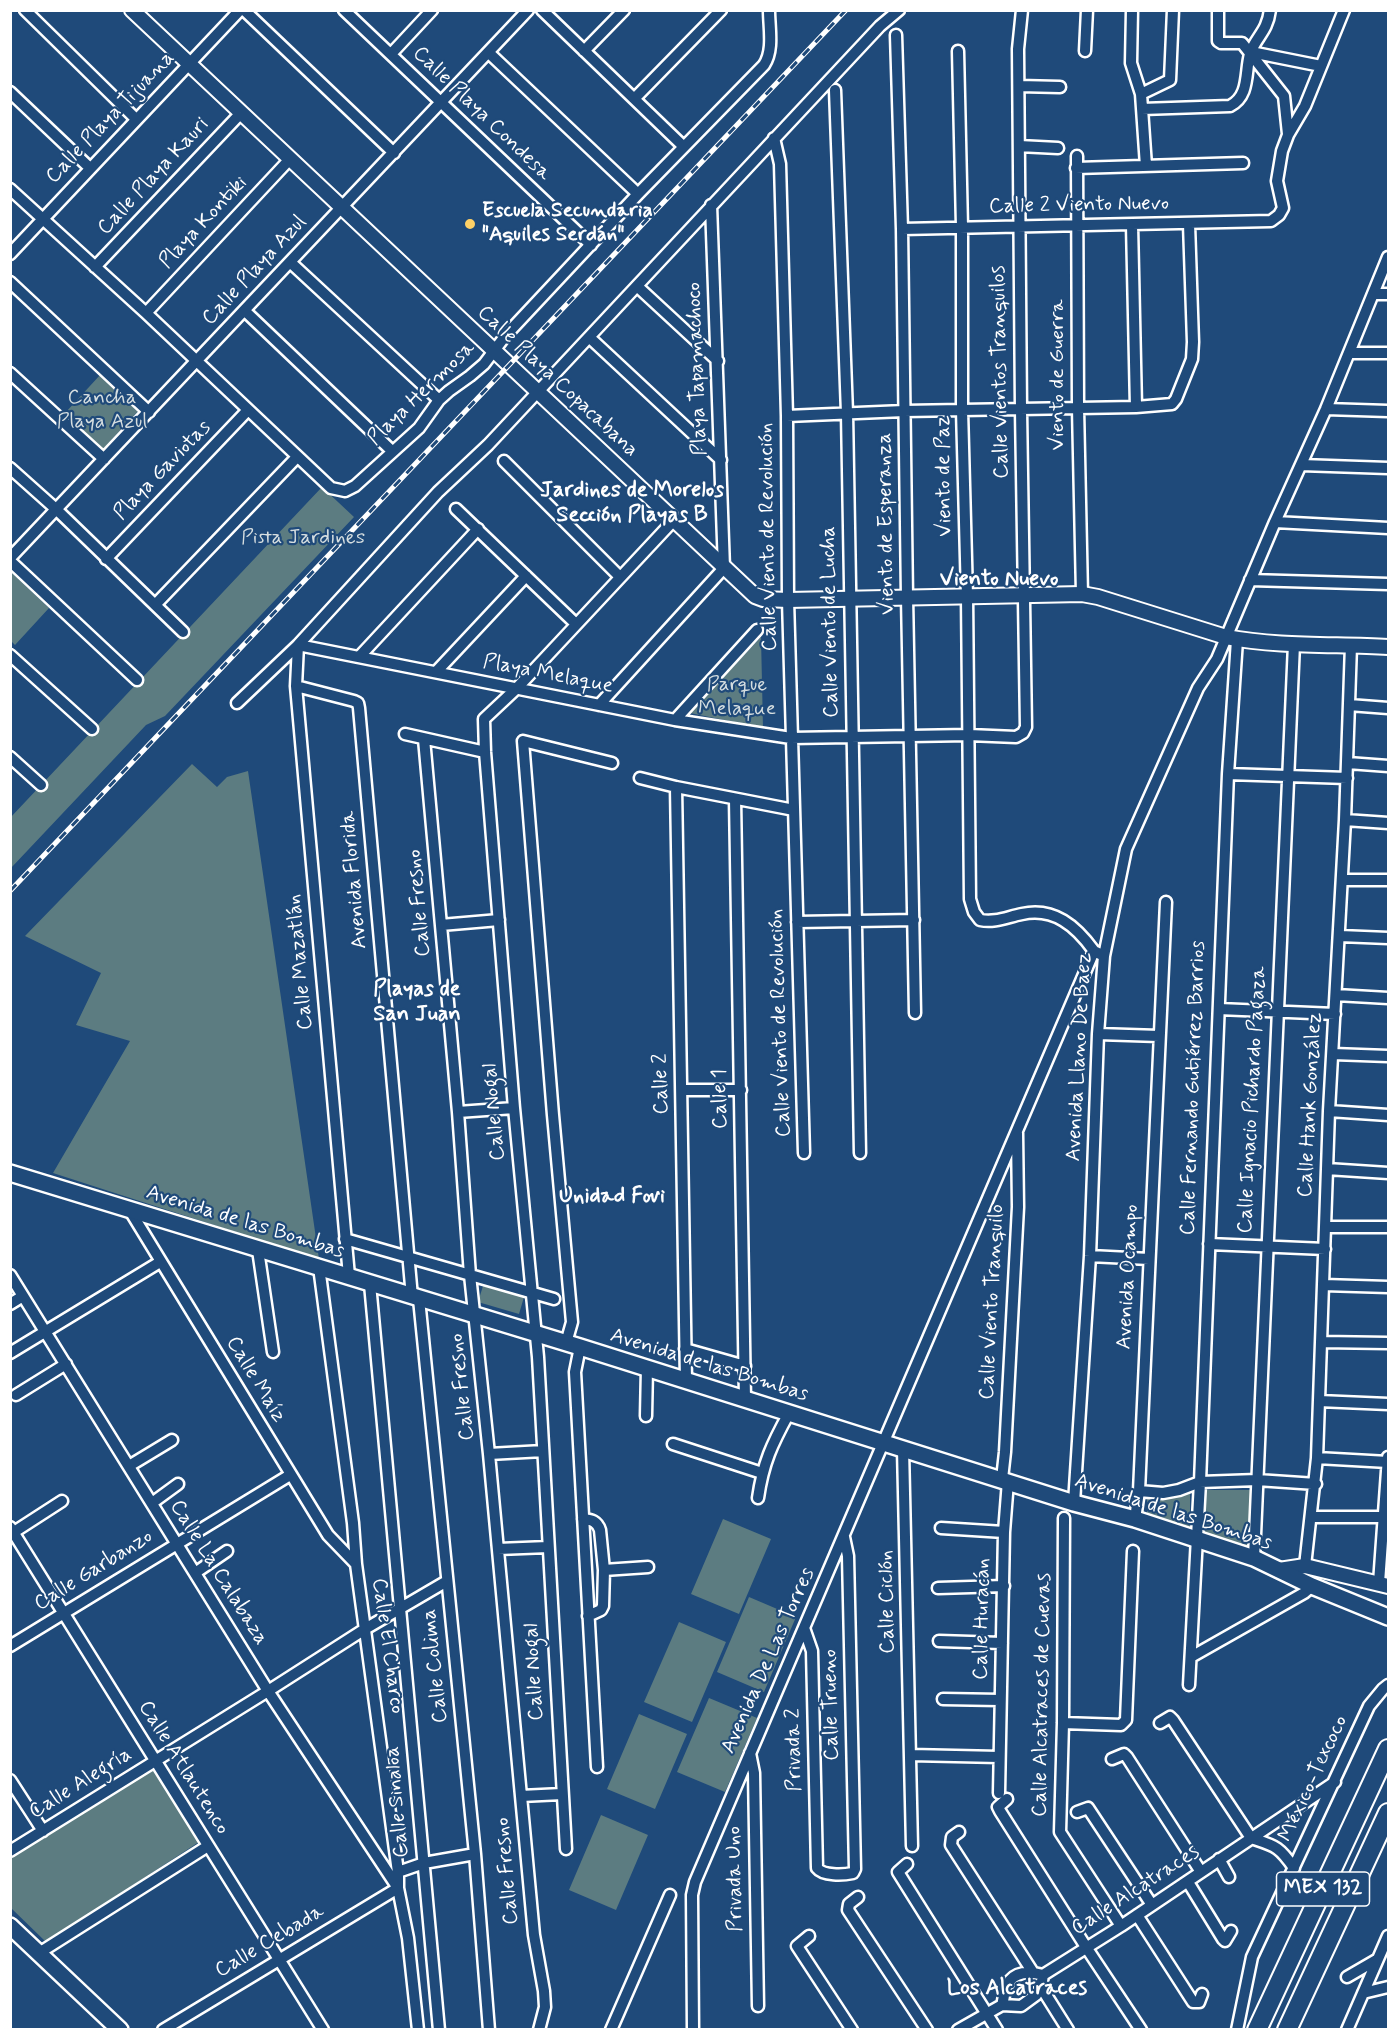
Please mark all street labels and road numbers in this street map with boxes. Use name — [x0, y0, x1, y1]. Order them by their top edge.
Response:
street label: Calle Playa Condesa — [406, 41, 556, 187]
street label: Calle Playa Tijuana — [41, 46, 181, 190]
street label: Calle Playa Kauri — [93, 113, 215, 241]
street label: Playa Kontiki — [155, 171, 253, 275]
street label: Calle 2 Viento Nuevo — [989, 192, 1169, 220]
street label: Calle Playa Azul — [198, 211, 312, 331]
street label: Calle Vientos Tranquilos — [987, 265, 1015, 479]
street label: Playa Tapamachoco — [682, 282, 714, 456]
street label: Viento de Guerra — [1046, 300, 1072, 450]
street label: Calle Playa Copacabana — [471, 301, 643, 463]
street label: Playa Hermosa — [363, 336, 481, 452]
street label: Viento de Paz — [931, 415, 959, 537]
street label: Playa Gaviotas — [109, 416, 217, 526]
street label: Calle Viento de Revolución — [754, 423, 784, 651]
street label: Viento de Esperanza — [873, 433, 901, 615]
street label: Calle Viento de Lucha — [817, 526, 845, 718]
street label: Playa Melaque — [481, 650, 615, 700]
street label: Avenida Florida — [336, 810, 374, 950]
street label: Calle Fresno — [403, 848, 437, 958]
street label: Calle Mazatlán — [283, 893, 319, 1031]
street label: Calle Viento de Revolución — [764, 908, 798, 1138]
street label: Calle Fernando Gutiérrez Barrios — [1176, 940, 1212, 1236]
street label: Avenida Llano De Baez — [1062, 952, 1098, 1162]
street label: Calle Ignacio Pichardo Pagaza — [1233, 966, 1273, 1234]
street label: Calle Hank González — [1294, 1012, 1328, 1198]
street label: Calle 2 — [649, 1053, 675, 1115]
street label: Calle Nogal — [478, 1062, 512, 1162]
street label: Calle 1 — [708, 1069, 734, 1129]
street label: Avenida de las Bombas — [143, 1181, 347, 1265]
street label: Calle Viento Tranquilo — [975, 1204, 1011, 1400]
street label: Avenida Ocampo — [1113, 1204, 1145, 1350]
street label: Avenida de las Bombas — [607, 1324, 811, 1408]
street label: Calle Maíz — [219, 1332, 291, 1428]
street label: Calle Fresno — [445, 1332, 481, 1442]
street label: Avenida de las Bombas — [1071, 1469, 1275, 1557]
street label: Calle La Calabaza — [163, 1496, 273, 1650]
street label: Calle Garbanzo — [30, 1525, 158, 1617]
street label: Calle Ciclón — [874, 1550, 902, 1654]
street label: Calle Huracán — [969, 1558, 997, 1680]
street label: Avenida De Las Torres — [717, 1564, 821, 1758]
street label: Calle Alcatraces de Cuevas — [1028, 1573, 1058, 1817]
street label: Calle El Charco — [365, 1577, 409, 1715]
street label: Calle Colima — [417, 1608, 455, 1724]
street label: Calle Nogal — [520, 1623, 550, 1721]
street label: Calle Trueno — [818, 1649, 846, 1761]
street label: Calle Atlautenco — [132, 1697, 234, 1839]
street label: Privada 2 — [782, 1708, 808, 1792]
street label: México-Texcoco — [1274, 1712, 1354, 1846]
street label: Calle Alegría — [25, 1743, 137, 1825]
street label: Calle Sinaloa — [381, 1745, 415, 1859]
street label: Calle Fresno — [491, 1816, 525, 1926]
street label: Privada Uno — [722, 1826, 750, 1932]
street label: Calle Alcatraces — [1067, 1840, 1205, 1942]
road number: MEX 132 — [1276, 1872, 1370, 1906]
street label: Calle Cebada — [211, 1900, 329, 1984]

